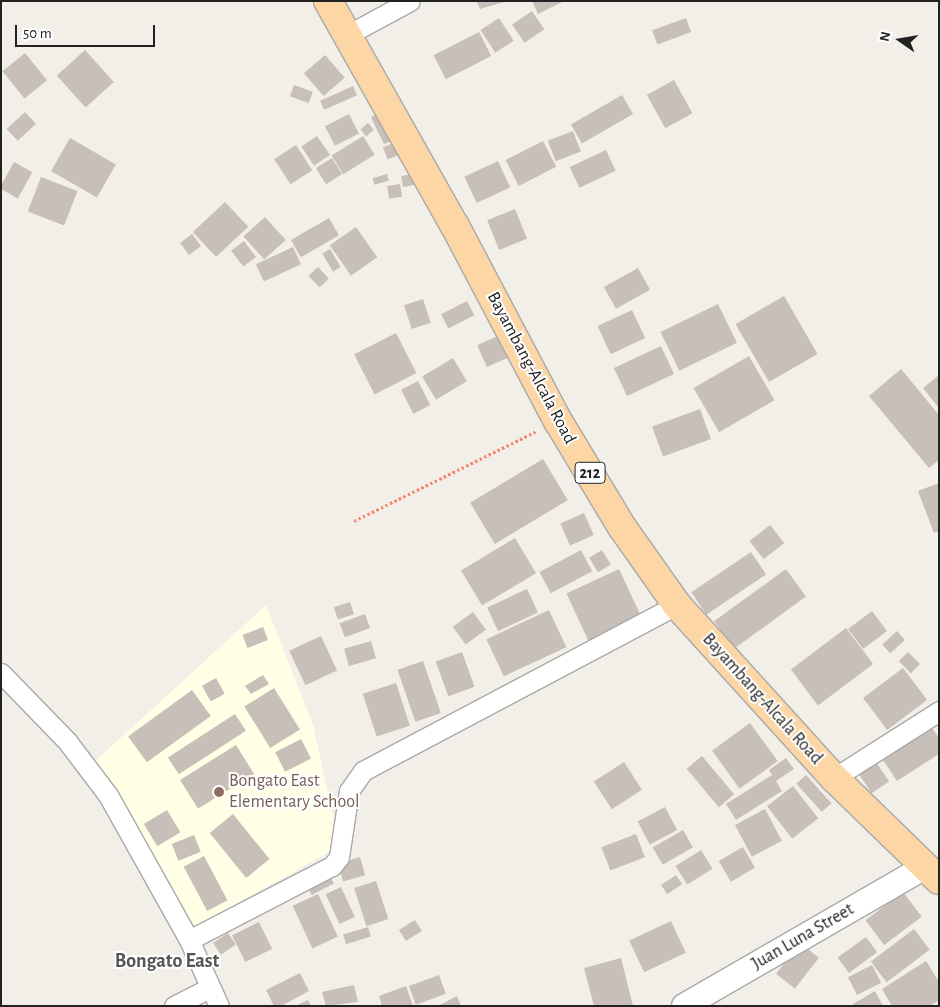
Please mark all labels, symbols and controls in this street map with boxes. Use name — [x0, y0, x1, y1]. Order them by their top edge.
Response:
scale bar — [18, 15, 158, 47]
north arrow — [875, 15, 925, 65]
text: 50 m — [23, 26, 52, 41]
text: N — [877, 30, 893, 43]
street label: Bayambang-Alcala Road — [482, 288, 580, 448]
road number: 212 — [574, 459, 606, 486]
street label: Bayambang-Alcala Road — [697, 629, 827, 769]
place label: Bongato East Elementary School — [229, 771, 359, 814]
marker: Bongato East Elementary School — [213, 786, 225, 798]
street label: Juan Luna Street — [748, 899, 858, 975]
district label: Bongato East — [115, 949, 219, 973]

